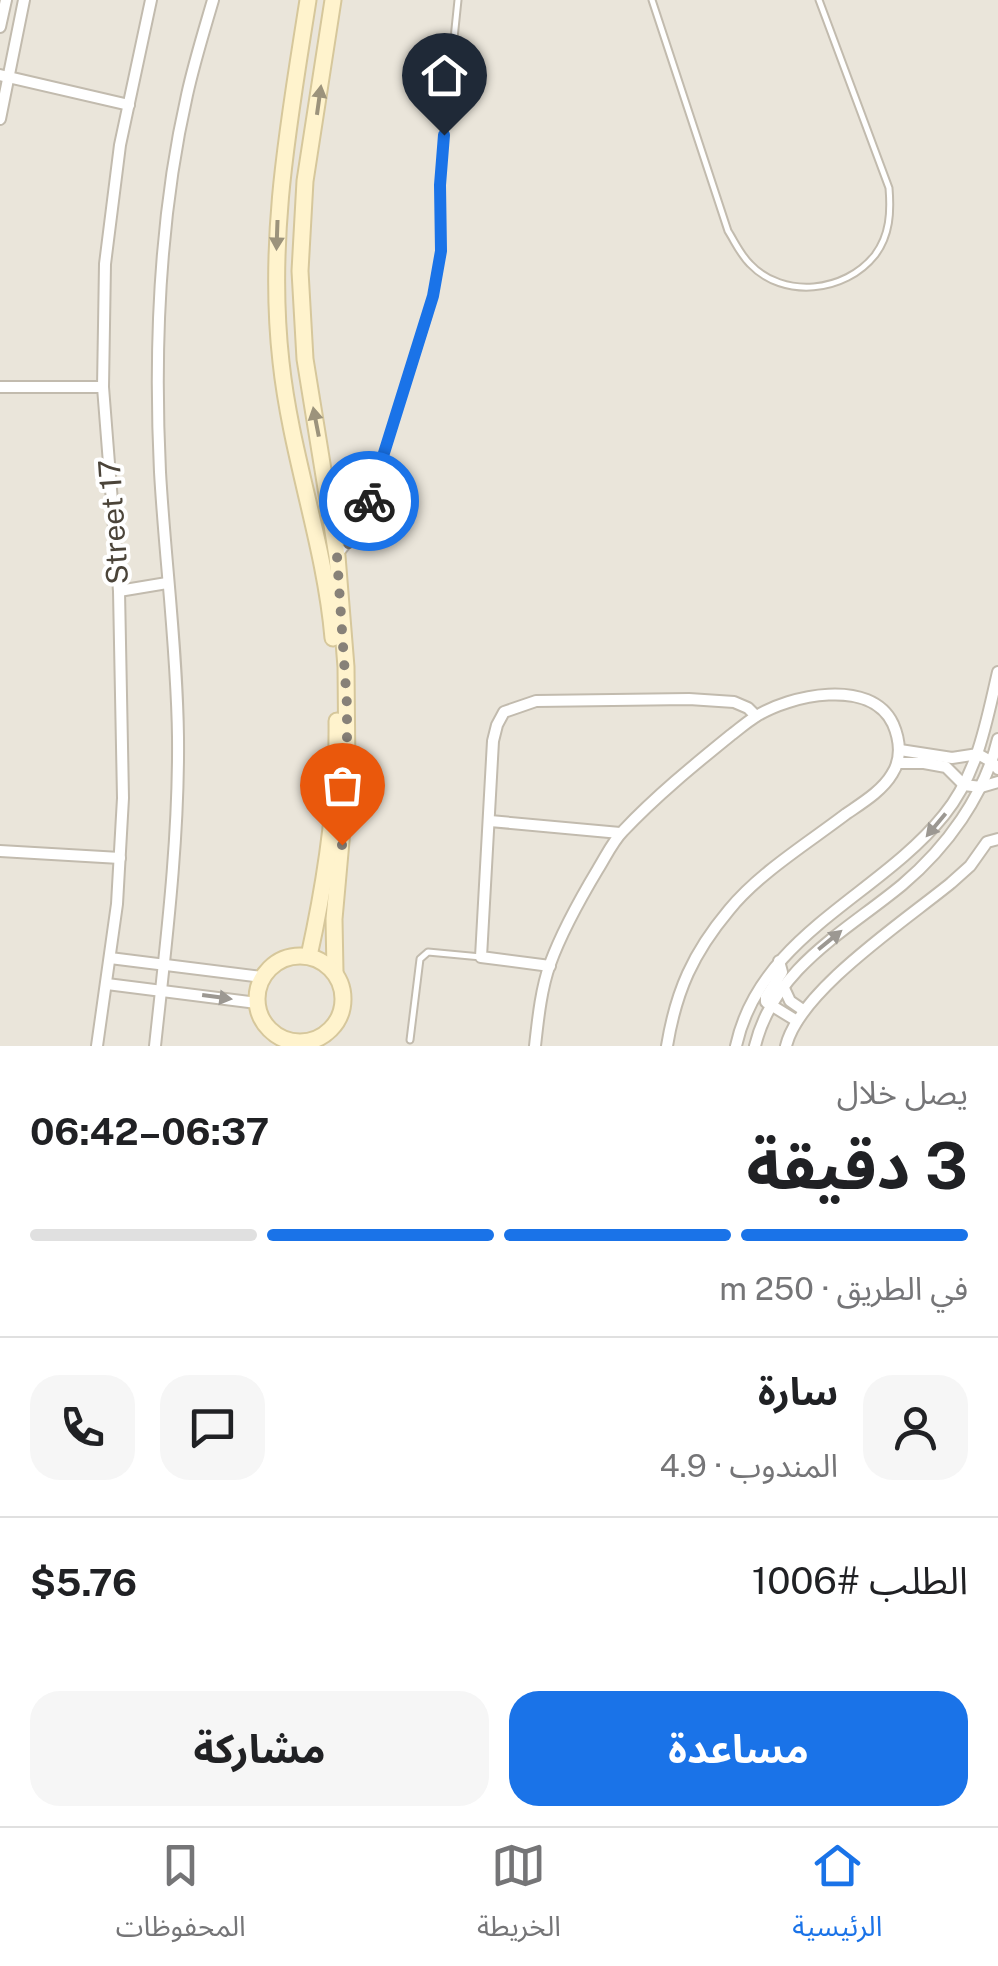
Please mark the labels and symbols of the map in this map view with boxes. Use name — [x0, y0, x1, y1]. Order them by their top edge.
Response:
pin — [402, 33, 487, 136]
one-way arrow — [311, 83, 327, 115]
one-way arrow — [268, 220, 284, 252]
one-way arrow — [308, 406, 324, 437]
courier — [319, 451, 419, 551]
street label: Street 17 — [91, 458, 135, 586]
pin — [300, 743, 385, 846]
one-way arrow — [925, 812, 947, 837]
one-way arrow — [817, 930, 842, 951]
one-way arrow — [201, 989, 233, 1005]

